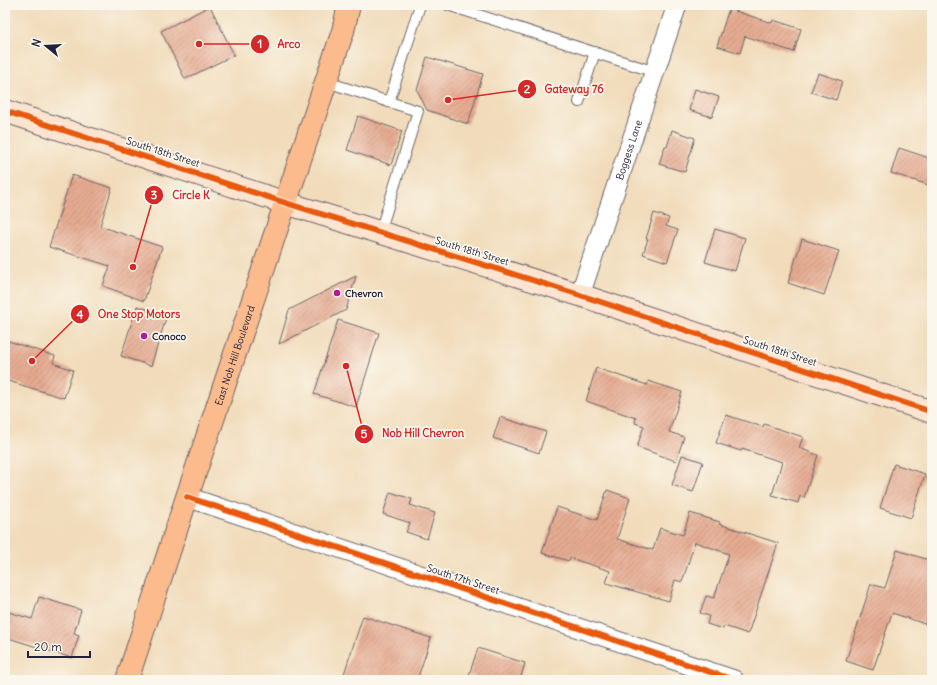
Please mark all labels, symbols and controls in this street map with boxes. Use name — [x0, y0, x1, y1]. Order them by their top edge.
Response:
north arrow — [26, 26, 66, 66]
callout: Arco — [250, 32, 309, 55]
text: 1 — [258, 36, 262, 51]
text: N — [29, 37, 44, 49]
text: Arco — [277, 37, 301, 51]
callout: Gateway 76 — [517, 78, 612, 101]
text: 2 — [524, 81, 531, 96]
text: Gateway 76 — [544, 82, 604, 97]
street label: Boggess Lane — [612, 118, 645, 182]
street label: South 18th Street — [125, 134, 202, 170]
callout: Circle K — [144, 183, 217, 206]
text: 3 — [151, 187, 158, 202]
text: Circle K — [172, 188, 210, 202]
street label: South 18th Street — [434, 234, 511, 269]
place label: Chevron — [345, 287, 383, 300]
marker: Chevron — [332, 288, 342, 298]
callout: One Stop Motors — [70, 303, 189, 326]
street label: East Nob Hill Boulevard — [212, 304, 257, 407]
text: 4 — [77, 307, 84, 322]
text: One Stop Motors — [98, 307, 180, 322]
place label: Conoco — [152, 330, 187, 343]
marker: Conoco — [139, 331, 149, 341]
street label: South 18th Street — [742, 333, 819, 369]
callout: Nob Hill Chevron — [354, 422, 472, 445]
text: 5 — [361, 426, 368, 441]
text: Nob Hill Chevron — [382, 426, 465, 440]
street label: South 17th Street — [425, 561, 502, 597]
scale bar — [28, 633, 90, 659]
text: 20 m — [34, 639, 62, 654]

